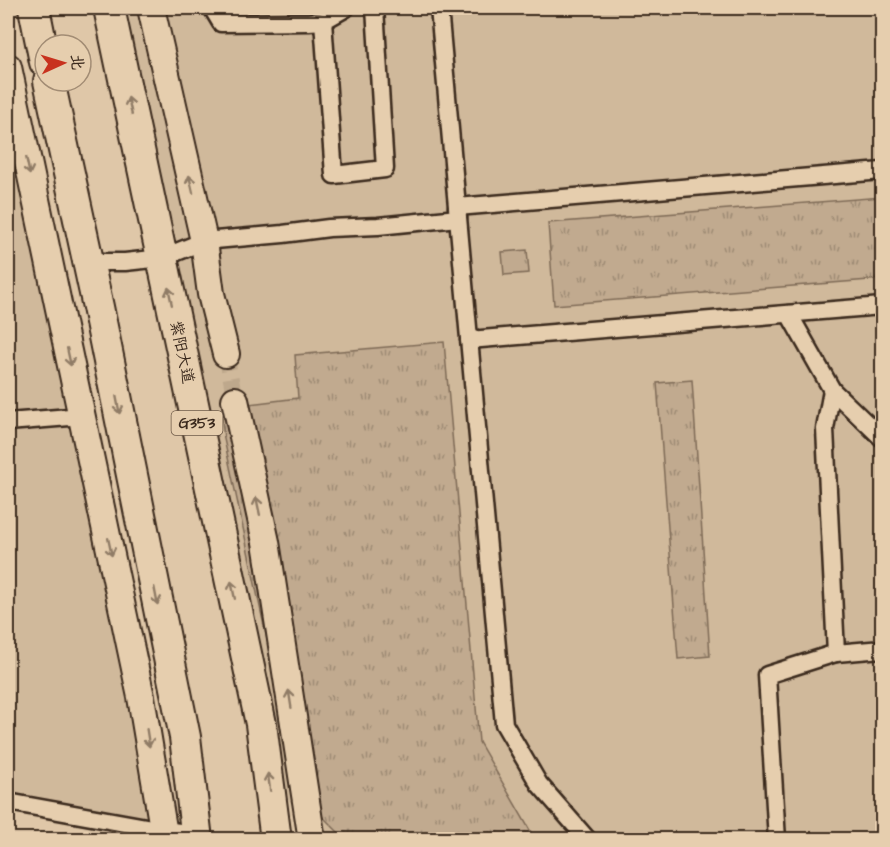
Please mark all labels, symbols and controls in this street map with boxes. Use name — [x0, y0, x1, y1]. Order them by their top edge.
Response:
north arrow — [33, 33, 93, 93]
text: 北 — [65, 53, 88, 71]
one-way arrow — [124, 96, 135, 116]
one-way arrow — [23, 156, 35, 175]
one-way arrow — [184, 174, 196, 193]
one-way arrow — [164, 287, 176, 306]
street label: 紫阳大道 — [165, 318, 199, 386]
one-way arrow — [64, 346, 75, 366]
one-way arrow — [113, 395, 124, 415]
road number: G353 — [172, 411, 222, 435]
one-way arrow — [252, 497, 263, 517]
one-way arrow — [104, 538, 116, 557]
one-way arrow — [226, 581, 238, 600]
one-way arrow — [151, 587, 163, 606]
one-way arrow — [285, 689, 296, 709]
one-way arrow — [143, 728, 154, 748]
one-way arrow — [263, 772, 274, 792]

